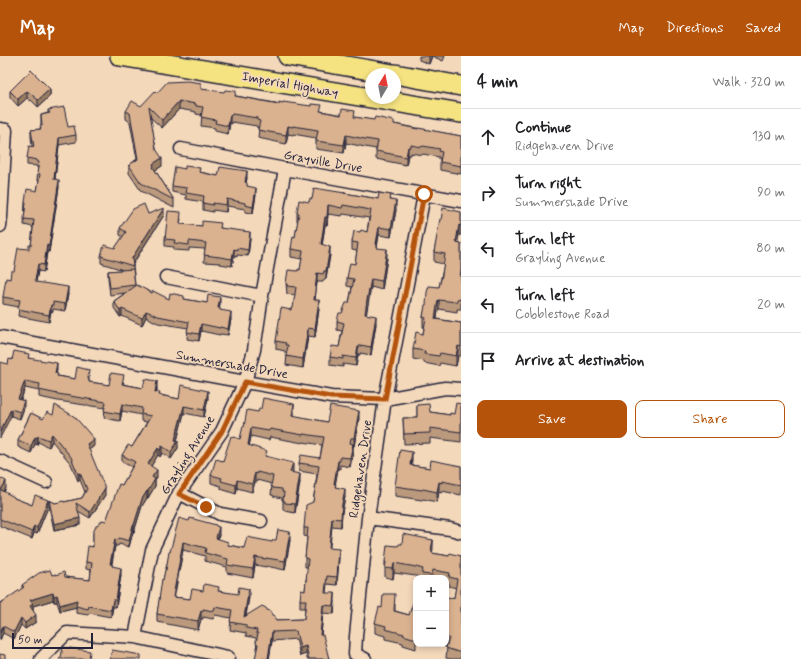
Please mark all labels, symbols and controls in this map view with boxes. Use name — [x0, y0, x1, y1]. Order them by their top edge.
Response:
text: Map — [20, 16, 55, 41]
text: Map — [618, 19, 644, 37]
text: Directions — [666, 19, 724, 37]
text: Saved — [746, 19, 781, 37]
street label: Imperial Highway — [240, 68, 339, 103]
north arrow — [365, 68, 401, 104]
text: 4 min — [477, 71, 518, 93]
text: Walk · 320 m — [712, 74, 785, 91]
text: Continue — [515, 118, 571, 138]
icon: ahead — [477, 126, 499, 148]
text: 130 m — [752, 128, 785, 145]
text: Ridgehaven Drive — [515, 138, 614, 155]
street label: Grayville Drive — [282, 147, 364, 177]
text: Turn right — [515, 174, 582, 194]
icon: right — [477, 182, 499, 204]
text: 90 m — [757, 184, 785, 201]
route start — [415, 185, 433, 203]
text: Summershade Drive — [515, 194, 628, 211]
text: Turn left — [515, 230, 575, 250]
icon: left — [477, 238, 499, 260]
text: 80 m — [756, 240, 785, 257]
text: Grayling Avenue — [515, 250, 605, 267]
text: Turn left — [515, 286, 575, 306]
icon: left — [477, 294, 499, 316]
text: 20 m — [757, 296, 785, 313]
text: Cobblestone Road — [515, 306, 610, 323]
street label: Summershade Drive — [175, 347, 289, 383]
icon: arrive — [477, 350, 499, 372]
text: Arrive at destination — [515, 351, 644, 371]
button: Save — [477, 400, 627, 438]
button: Share — [635, 400, 785, 438]
street label: Grayling Avenue — [157, 412, 221, 499]
street label: Ridgehaven Drive — [346, 419, 377, 519]
route end — [197, 498, 215, 516]
map controls — [413, 575, 449, 647]
button: + — [413, 575, 449, 611]
button: − — [413, 611, 449, 647]
scale bar — [12, 631, 93, 650]
text: 50 m — [18, 633, 43, 647]

